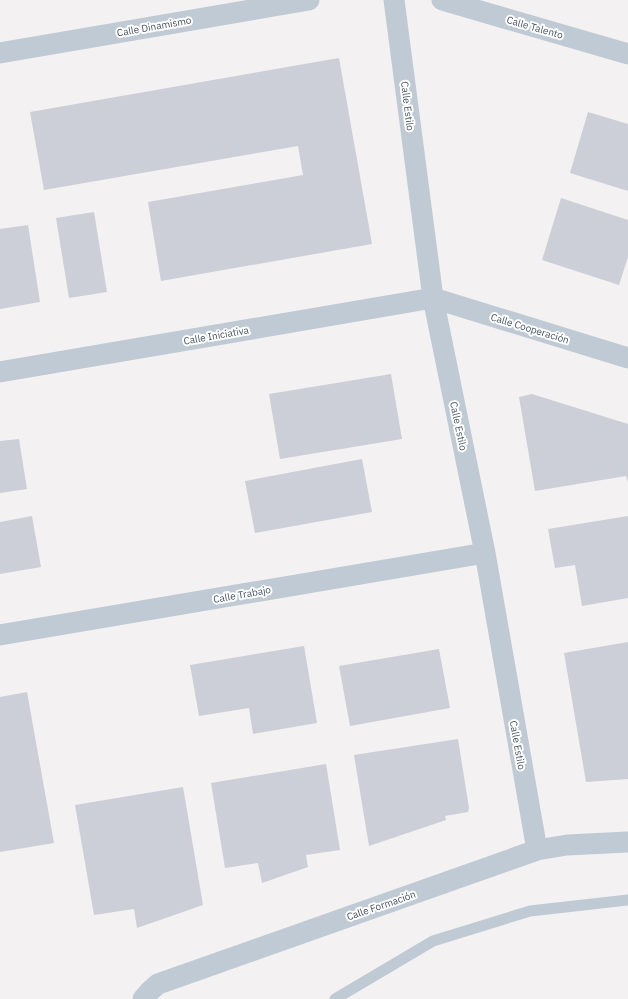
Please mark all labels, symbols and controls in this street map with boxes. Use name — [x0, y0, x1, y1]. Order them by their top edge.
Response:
street label: Calle Dinamismo — [116, 13, 193, 39]
street label: Calle Talento — [505, 13, 565, 42]
street label: Calle Estilo — [398, 81, 417, 132]
street label: Calle Cooperación — [489, 310, 571, 347]
street label: Calle Iniciativa — [182, 323, 250, 348]
street label: Calle Estilo — [447, 400, 470, 452]
street label: Calle Trabajo — [212, 583, 272, 606]
street label: Calle Estilo — [507, 719, 528, 771]
street label: Calle Formación — [345, 888, 417, 923]

